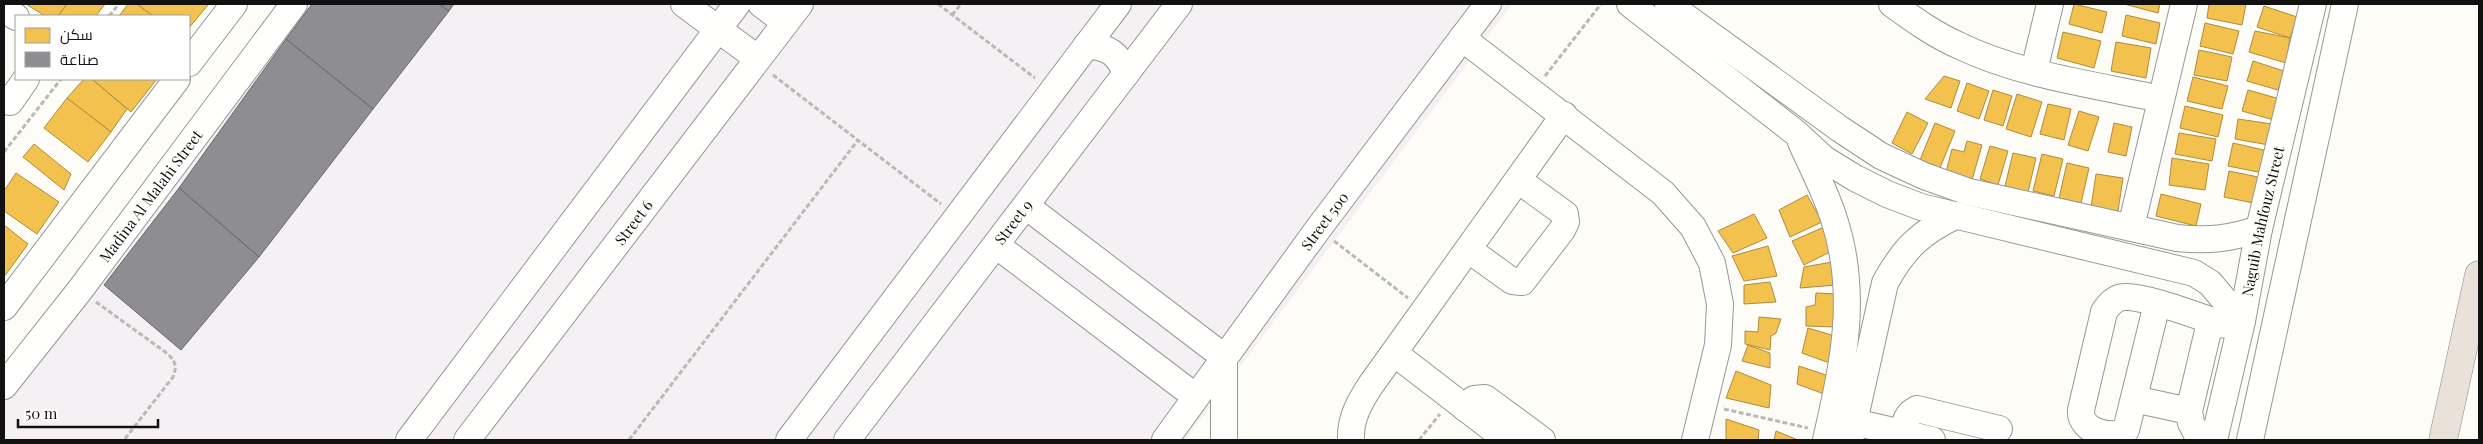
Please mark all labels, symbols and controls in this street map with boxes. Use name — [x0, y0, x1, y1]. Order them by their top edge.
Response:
legend — [15, 15, 190, 80]
text: سكن — [60, 24, 93, 45]
text: صناعة — [60, 49, 99, 69]
street label: Madina Al Malahi Street — [94, 125, 207, 266]
street label: Naguib Mahfouz Street — [2237, 144, 2289, 298]
street label: Street 500 — [1296, 188, 1353, 254]
street label: Street 6 — [610, 195, 657, 249]
street label: Street 9 — [989, 195, 1037, 249]
scale bar — [18, 396, 158, 428]
text: 50 m — [25, 403, 58, 423]

